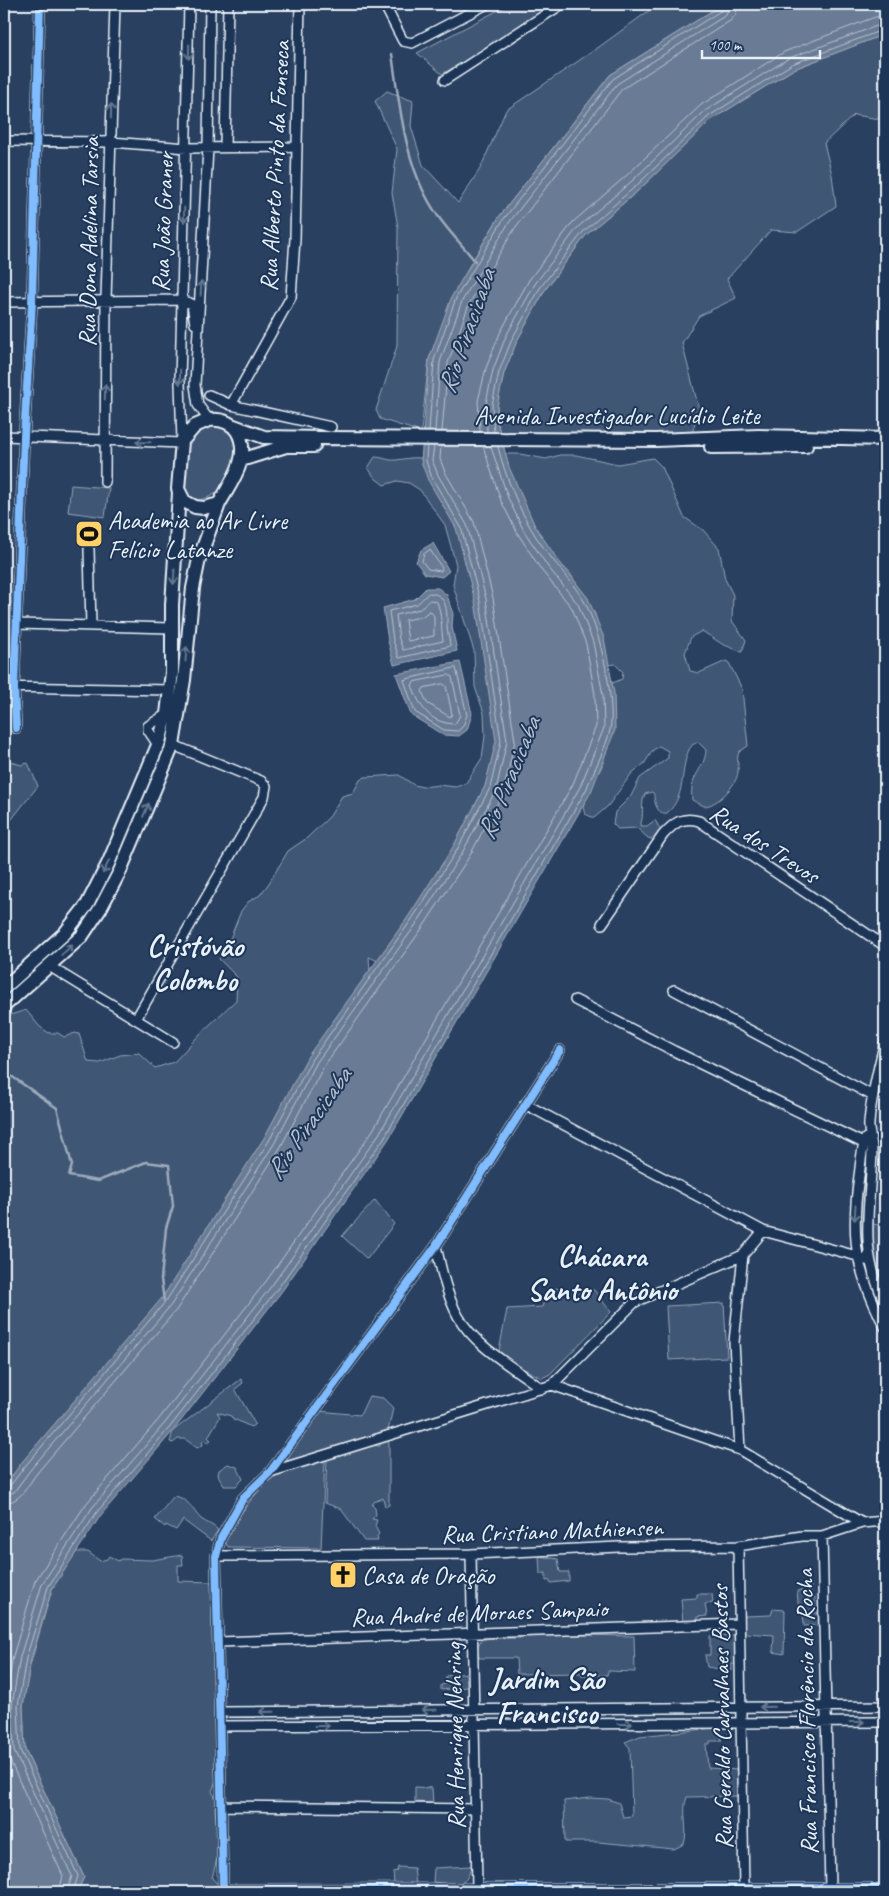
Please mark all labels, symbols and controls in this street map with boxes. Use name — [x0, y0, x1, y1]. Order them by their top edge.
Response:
scale bar — [702, 28, 819, 60]
text: 100 m — [709, 36, 743, 55]
street label: Rua Alberto Pinto da Fonseca — [252, 38, 298, 292]
one-way arrow — [184, 44, 193, 60]
one-way arrow — [106, 103, 116, 120]
street label: Rua Dona Adelina Tarsia — [71, 135, 107, 347]
street label: Rua João Graner — [145, 150, 181, 292]
one-way arrow — [180, 207, 189, 223]
water label: Rio Piracicaba — [430, 262, 504, 397]
one-way arrow — [197, 280, 206, 296]
one-way arrow — [175, 369, 185, 385]
one-way arrow — [100, 385, 110, 401]
street label: Avenida Investigador Lucídio Leite — [474, 400, 761, 432]
one-way arrow — [135, 437, 152, 447]
place label: Academia ao Ar Livre Felício Latanze — [108, 505, 289, 566]
sports icon: Academia ao Ar Livre Felício Latanze — [74, 519, 104, 549]
one-way arrow — [169, 569, 178, 585]
one-way arrow — [181, 646, 191, 662]
water label: Rio Piracicaba — [469, 710, 549, 844]
street label: Rua dos Trevos — [704, 797, 827, 892]
one-way arrow — [141, 803, 151, 818]
one-way arrow — [101, 859, 110, 874]
district label: Cristóvão Colombo — [147, 927, 245, 999]
one-way arrow — [60, 944, 73, 956]
water label: Rio Piracicaba — [258, 1059, 360, 1185]
one-way arrow — [851, 1205, 860, 1221]
district label: Chácara Santo Antônio — [527, 1237, 680, 1309]
street label: Rua Cristiano Mathiensen — [441, 1511, 665, 1551]
church icon: Casa de Oração — [328, 1560, 358, 1590]
place label: Casa de Oração — [362, 1560, 495, 1592]
street label: Rua Francisco Florêncio da Rocha — [788, 1567, 825, 1855]
street label: Rua Geraldo Carvalhaes Bastos — [704, 1582, 740, 1849]
street label: Rua André de Moraes Sampaio — [350, 1592, 611, 1633]
street label: Rua Henrique Nehring — [437, 1641, 473, 1830]
district label: Jardim São Francisco — [488, 1660, 606, 1732]
one-way arrow — [759, 1702, 775, 1712]
one-way arrow — [421, 1705, 438, 1715]
one-way arrow — [259, 1707, 275, 1717]
one-way arrow — [848, 1717, 865, 1727]
one-way arrow — [616, 1719, 632, 1729]
one-way arrow — [314, 1721, 330, 1731]

